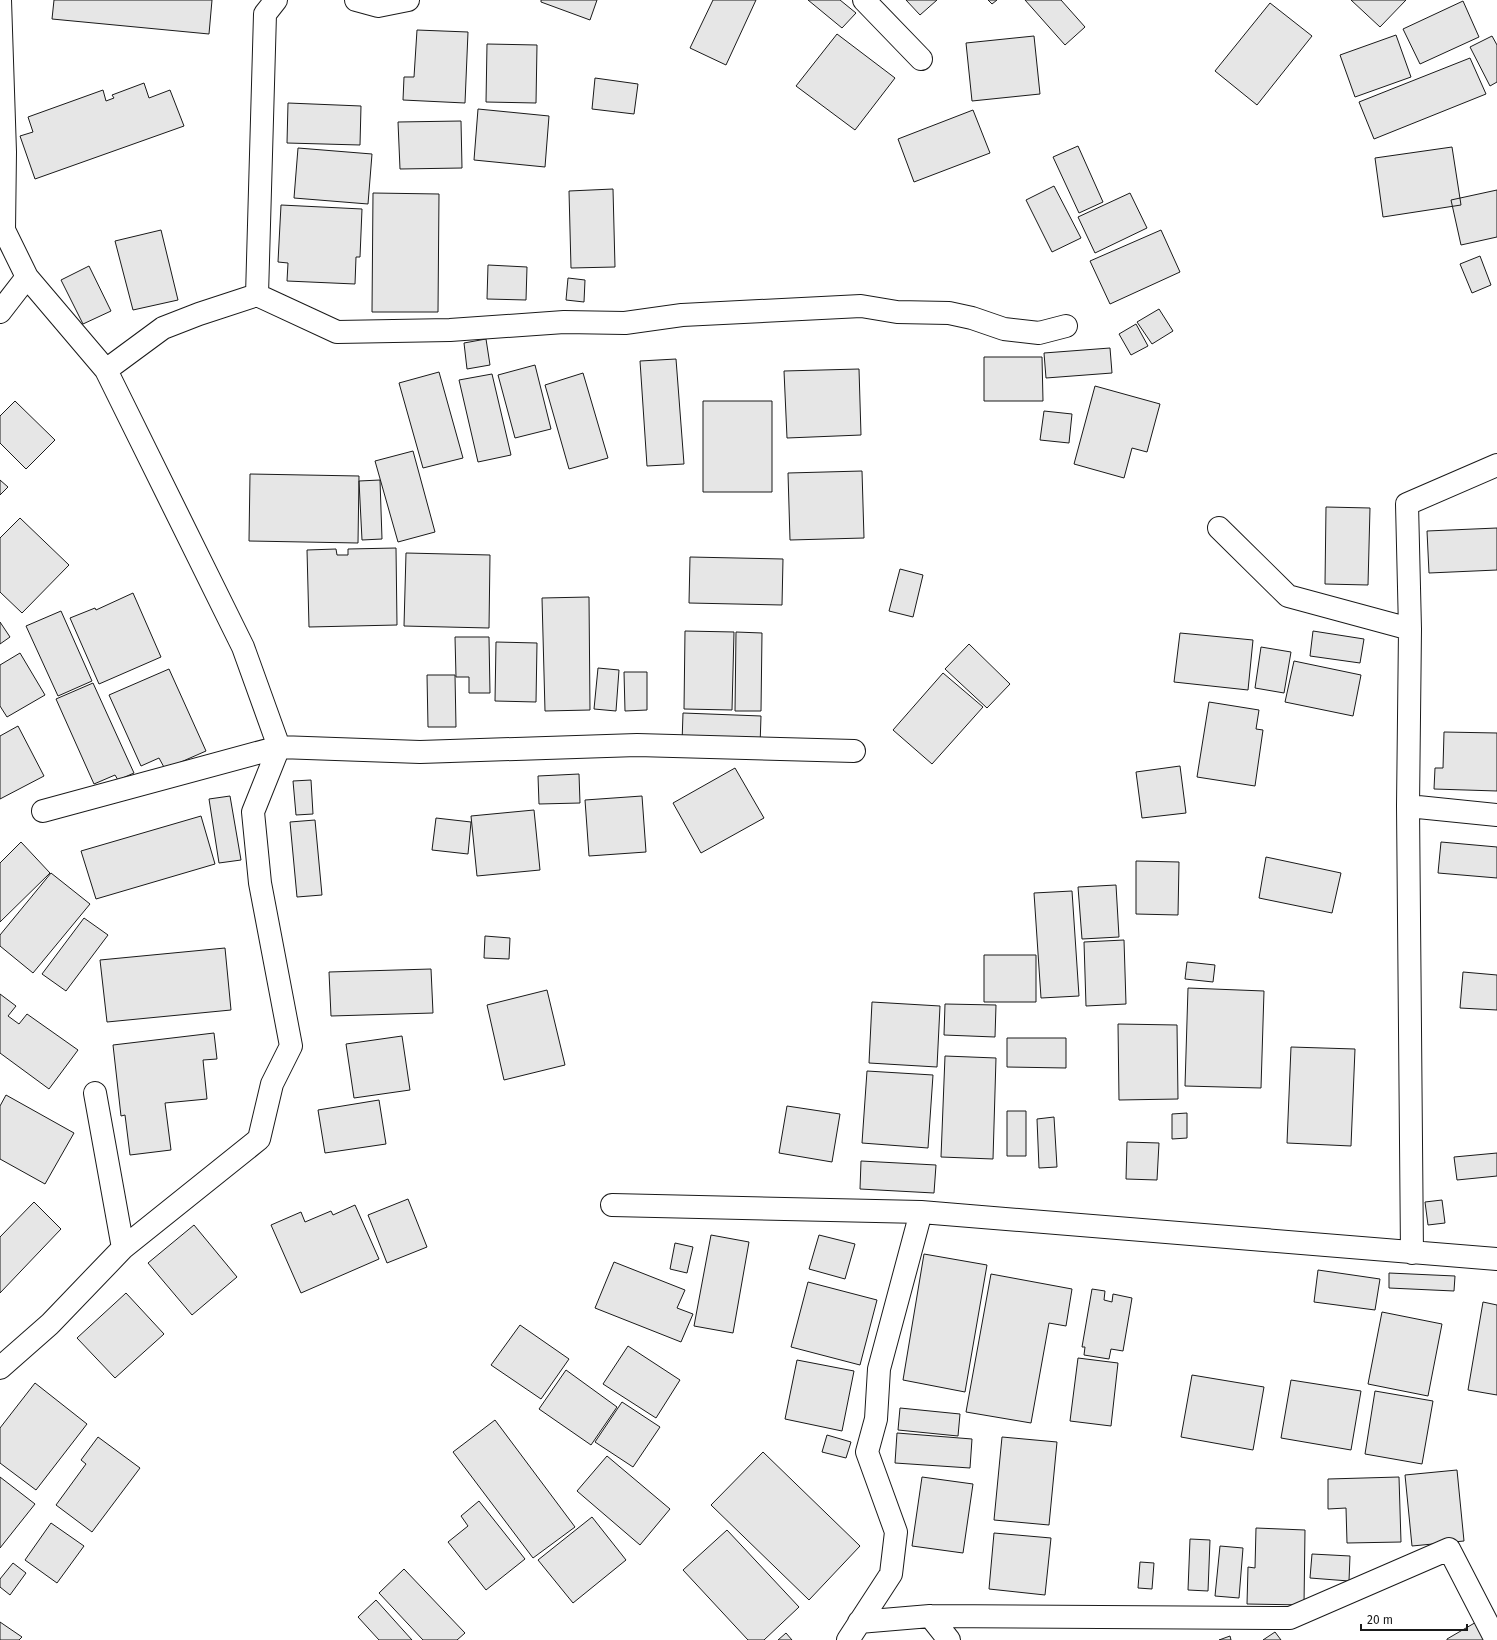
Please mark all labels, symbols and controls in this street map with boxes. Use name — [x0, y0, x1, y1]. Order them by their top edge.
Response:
scale bar — [1361, 1606, 1467, 1632]
text: 20 m — [1367, 1613, 1393, 1627]

